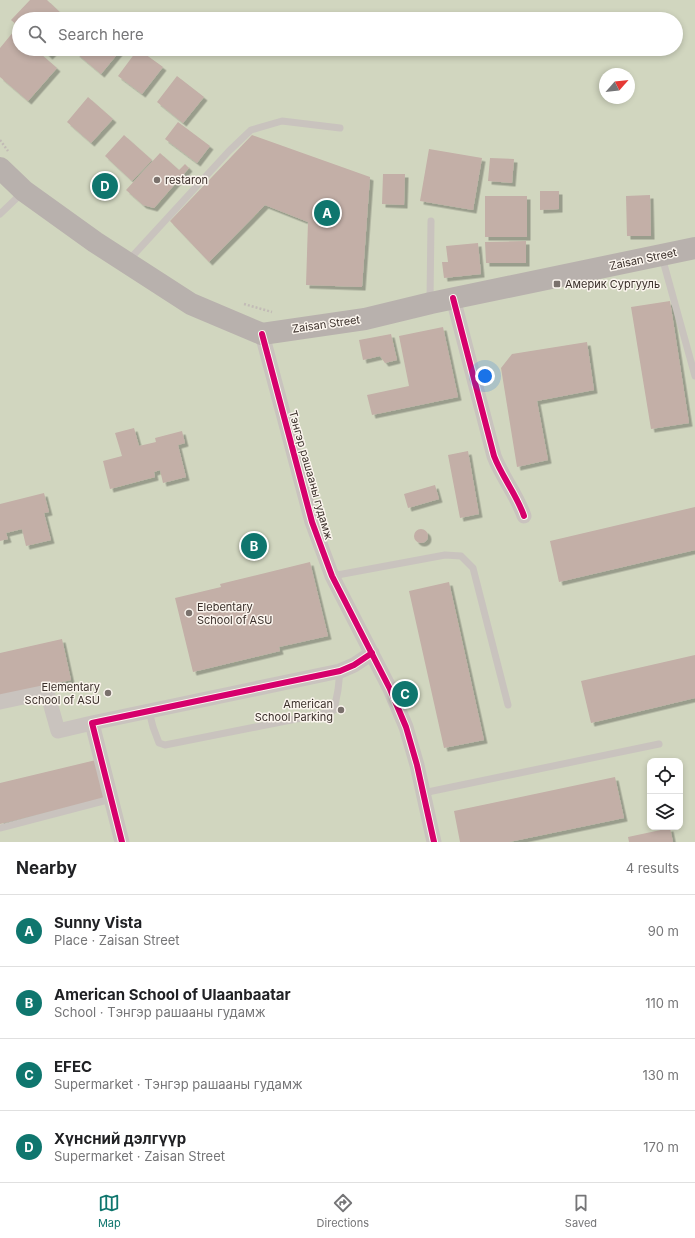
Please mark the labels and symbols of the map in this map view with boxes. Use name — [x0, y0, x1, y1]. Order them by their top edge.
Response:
north arrow — [599, 68, 635, 104]
pin: D — [92, 171, 118, 201]
place label: restaron — [165, 173, 208, 187]
marker: restaron — [152, 175, 162, 185]
pin: A — [314, 198, 340, 228]
street label: Zaisan Street — [608, 245, 678, 273]
place label: Америк Cургууль — [565, 277, 660, 291]
marker: Америк Cургууль — [552, 279, 562, 289]
street label: Zaisan Street — [291, 312, 361, 336]
your location — [475, 366, 495, 386]
street label: Тэнгэр рашааны гудамж — [286, 409, 336, 541]
pin: B — [241, 531, 267, 561]
place label: Elebentary School of ASU — [197, 600, 272, 627]
marker: Elebentary School of ASU — [184, 608, 194, 618]
pin: C — [392, 679, 418, 709]
place label: Elementary School of ASU — [25, 680, 100, 707]
marker: Elementary School of ASU — [103, 688, 113, 698]
place label: American School Parking — [255, 697, 333, 724]
marker: American School Parking — [336, 705, 346, 715]

